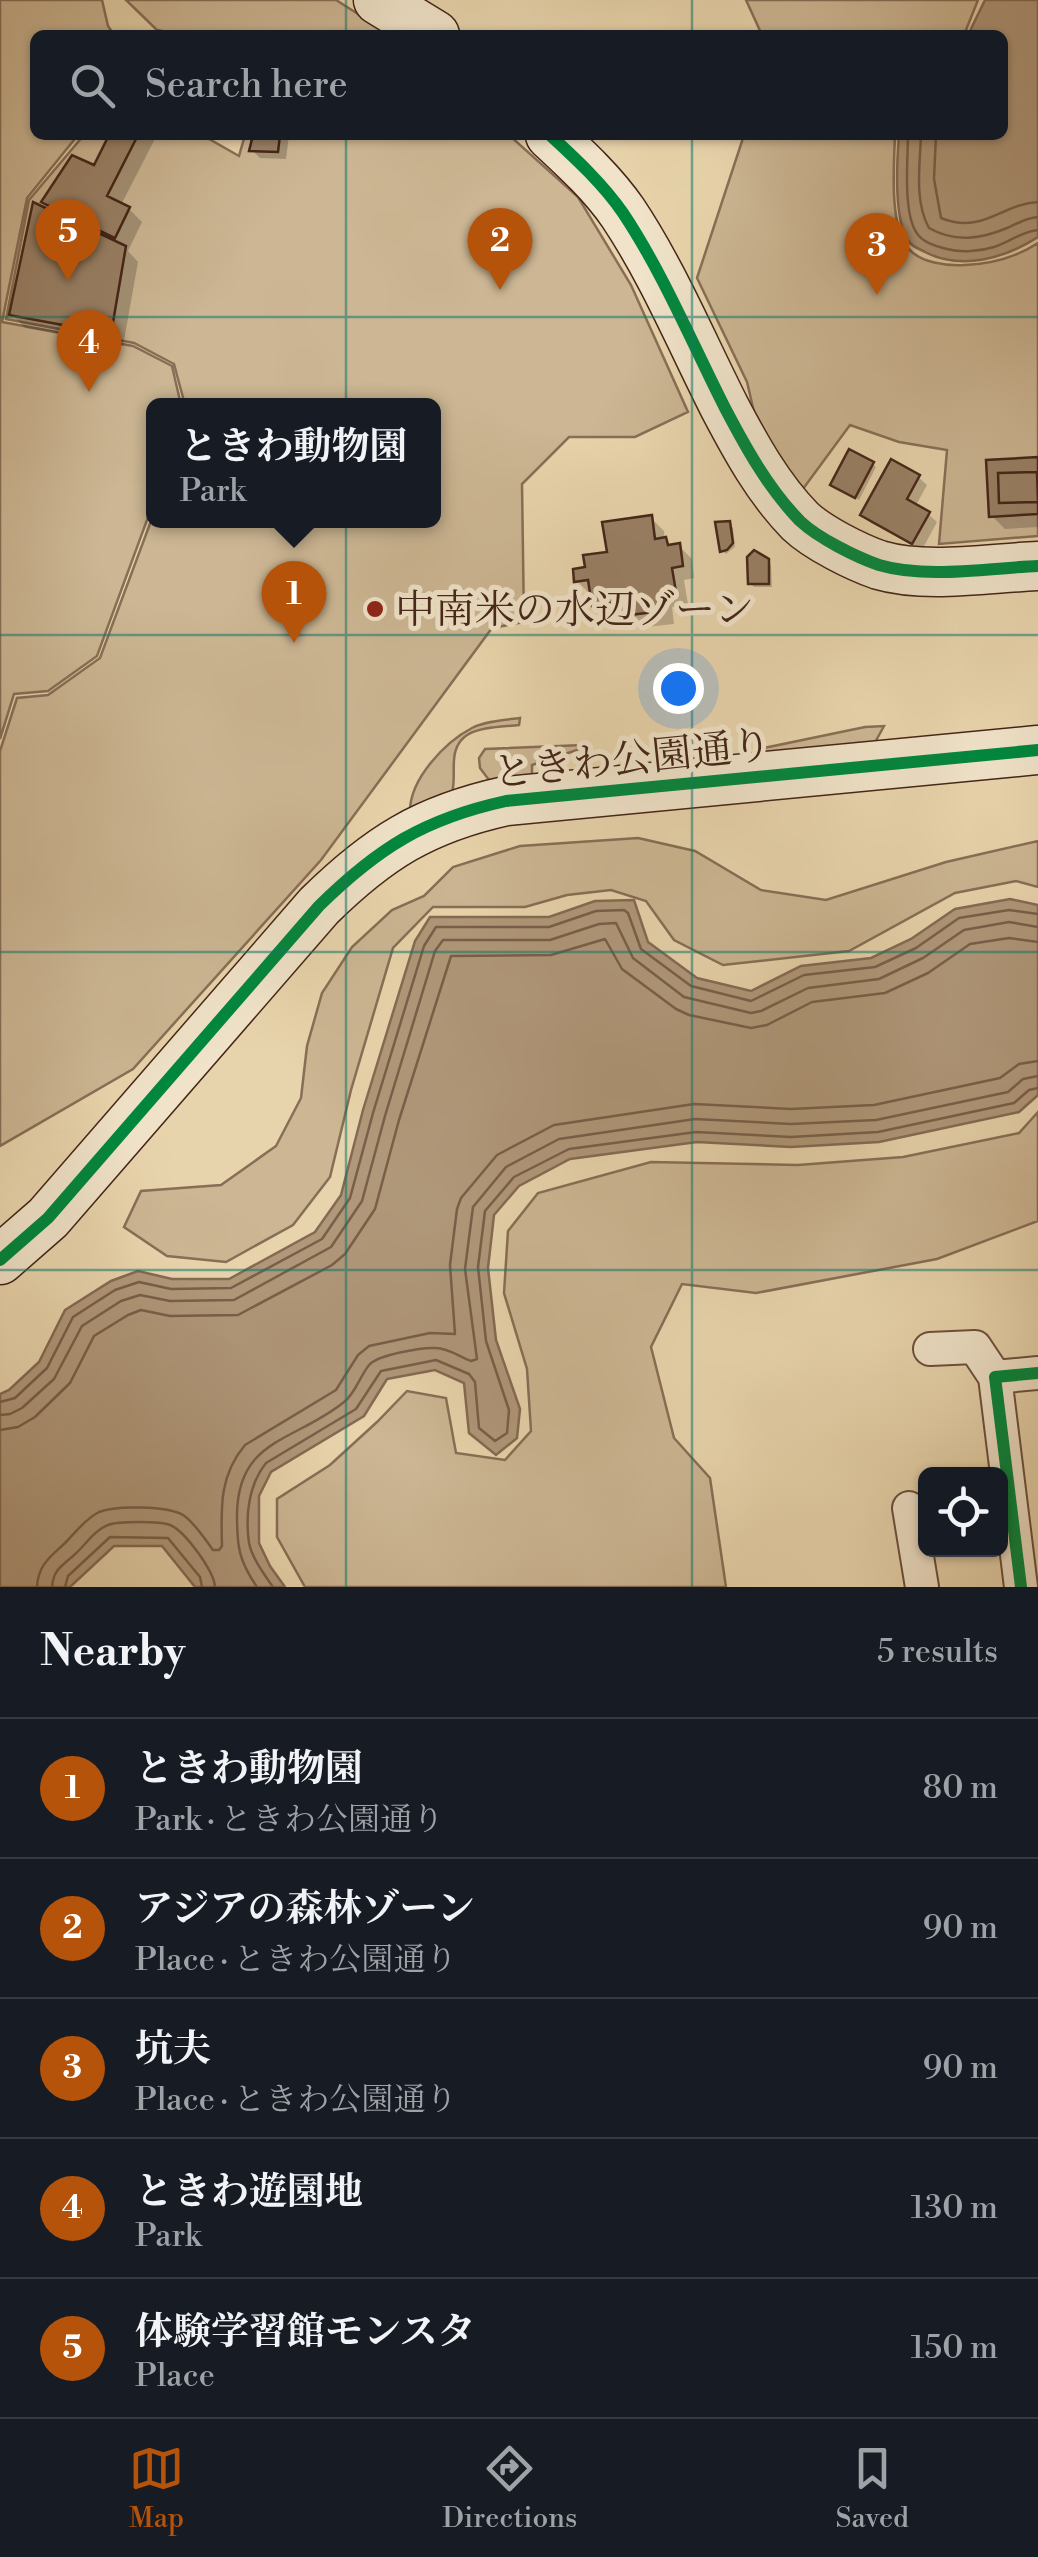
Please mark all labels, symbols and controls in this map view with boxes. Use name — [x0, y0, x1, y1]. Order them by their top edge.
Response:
search box — [30, 30, 1008, 140]
icon: search — [65, 58, 120, 113]
text: Search here — [145, 62, 348, 109]
pin: 5 — [36, 198, 100, 281]
pin: 2 — [468, 208, 532, 290]
pin: 3 — [844, 212, 910, 295]
pin: 4 — [56, 310, 122, 392]
popup — [146, 398, 441, 528]
text: ときわ動物園 — [179, 424, 408, 471]
text: Park — [179, 471, 246, 511]
pin: 1 — [262, 560, 326, 643]
place label: 中南米の水辺ゾーン — [395, 586, 754, 636]
marker: 中南米の水辺ゾーン — [364, 598, 386, 620]
your location — [653, 663, 704, 714]
street label: ときわ公園通り — [490, 720, 774, 799]
map controls — [918, 1467, 1008, 1557]
button: locate — [918, 1467, 1008, 1557]
text: Nearby — [40, 1626, 185, 1679]
text: 5 results — [877, 1632, 998, 1672]
text: ときわ動物園 — [135, 1746, 363, 1793]
text: 1 — [65, 1768, 80, 1808]
text: 80 m — [923, 1768, 998, 1808]
text: Park · ときわ公園通り — [135, 1800, 444, 1840]
text: アジアの森林ゾーン — [135, 1886, 475, 1933]
text: 2 — [62, 1908, 83, 1948]
text: 90 m — [923, 1908, 998, 1948]
text: Place · ときわ公園通り — [135, 1940, 457, 1980]
text: 坑夫 — [135, 2026, 211, 2073]
text: 3 — [63, 2048, 82, 2088]
text: 90 m — [923, 2048, 998, 2088]
text: Place · ときわ公園通り — [135, 2080, 457, 2120]
text: ときわ遊園地 — [135, 2169, 363, 2216]
text: 4 — [62, 2188, 83, 2228]
text: 130 m — [911, 2188, 998, 2228]
text: Park — [135, 2216, 202, 2256]
text: 体験学習館モンスタ — [135, 2309, 476, 2356]
text: 5 — [63, 2328, 82, 2368]
text: 150 m — [911, 2328, 998, 2368]
text: Place — [135, 2356, 215, 2396]
tab: Map — [129, 2441, 184, 2536]
tab: Directions — [442, 2441, 577, 2536]
tab: Saved — [835, 2441, 909, 2536]

